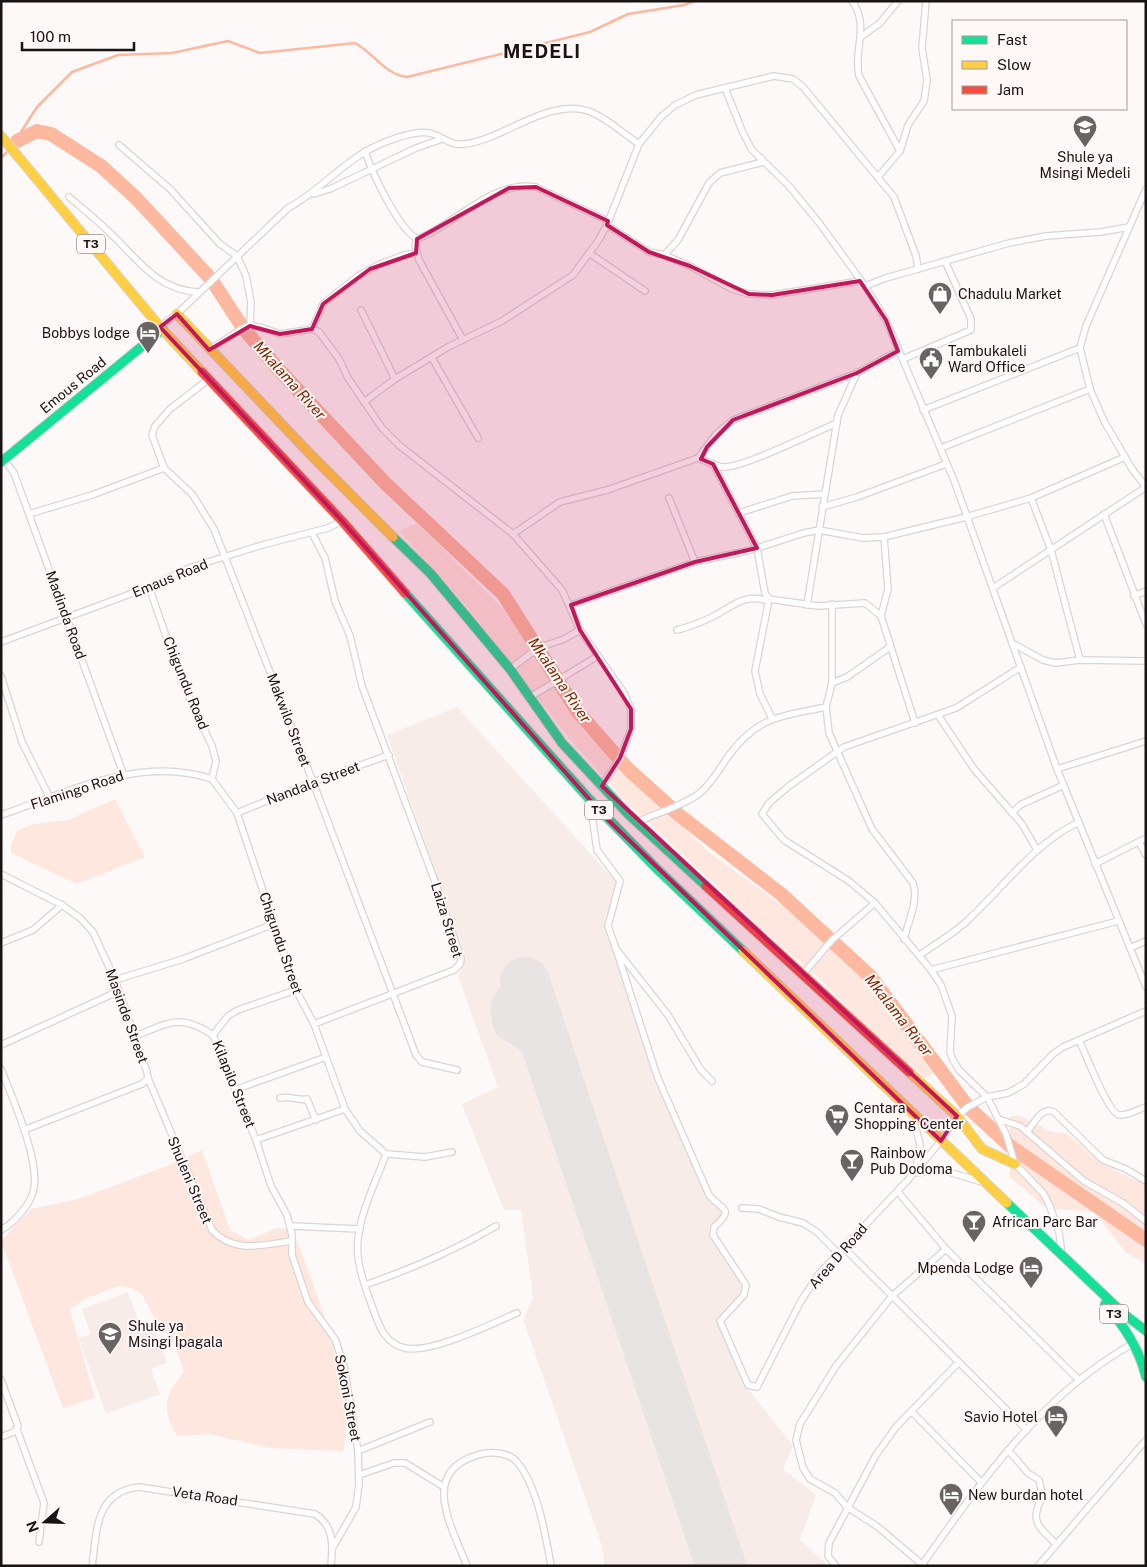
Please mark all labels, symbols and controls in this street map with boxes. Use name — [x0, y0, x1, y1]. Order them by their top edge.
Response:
scale bar — [22, 20, 135, 52]
legend — [952, 20, 1127, 110]
text: 100 m — [30, 28, 71, 45]
text: Fast — [997, 31, 1027, 48]
district label: MEDELI — [503, 40, 581, 62]
text: Slow — [997, 56, 1032, 73]
text: Jam — [997, 81, 1024, 98]
school or university icon: Shule ya Msingi Medeli — [1072, 114, 1098, 148]
place label: Shule ya Msingi Medeli — [1040, 149, 1130, 181]
road number: T3 — [77, 234, 105, 253]
shop icon: Chadulu Market — [927, 281, 953, 315]
place label: Chadulu Market — [958, 286, 1062, 302]
hotel icon: Bobbys lodge — [135, 320, 161, 354]
place label: Bobbys lodge — [42, 325, 130, 341]
water label: Mkalama River — [250, 337, 330, 423]
place label: Tambukaleli Ward Office — [948, 343, 1027, 375]
public building icon: Tambukaleli Ward Office — [918, 346, 944, 380]
street label: Emous Road — [37, 354, 109, 416]
street label: Emaus Road — [130, 556, 210, 600]
street label: Madinda Road — [43, 569, 89, 661]
street label: Chigundu Road — [160, 634, 212, 732]
water label: Mkalama River — [525, 634, 595, 726]
street label: Makwilo Street — [264, 671, 314, 769]
street label: Nandala Street — [264, 758, 362, 808]
street label: Flamingo Road — [28, 767, 126, 813]
road number: T3 — [585, 800, 613, 820]
street label: Laiza Street — [428, 880, 466, 960]
street label: Chigundu Street — [256, 890, 306, 996]
street label: Masinde Street — [103, 967, 151, 1065]
water label: Mkalama River — [862, 971, 936, 1060]
street label: Kilapilo Street — [209, 1038, 259, 1130]
place label: Centara Shopping Center — [854, 1100, 964, 1132]
supermarket icon: Centara Shopping Center — [824, 1103, 850, 1137]
street label: Shuleni Street — [164, 1134, 216, 1226]
place label: Rainbow Pub Dodoma — [870, 1145, 952, 1177]
bar icon: Rainbow Pub Dodoma — [839, 1148, 865, 1182]
bar icon: African Parc Bar — [961, 1209, 987, 1243]
place label: African Parc Bar — [992, 1214, 1098, 1230]
street label: Area D Road — [806, 1220, 870, 1292]
hotel icon: Mpenda Lodge — [1018, 1255, 1044, 1289]
place label: Mpenda Lodge — [917, 1260, 1014, 1276]
road number: T3 — [1100, 1305, 1128, 1324]
place label: Shule ya Msingi Ipagala — [128, 1318, 223, 1350]
school or university icon: Shule ya Msingi Ipagala — [97, 1321, 123, 1355]
street label: Sokoni Street — [332, 1353, 364, 1443]
hotel icon: Savio Hotel — [1043, 1404, 1069, 1438]
place label: Savio Hotel — [964, 1409, 1038, 1425]
hotel icon: New burdan hotel — [938, 1482, 964, 1516]
street label: Veta Road — [171, 1483, 239, 1509]
place label: New burdan hotel — [968, 1487, 1083, 1503]
north arrow — [20, 1497, 70, 1547]
text: N — [23, 1519, 42, 1534]

